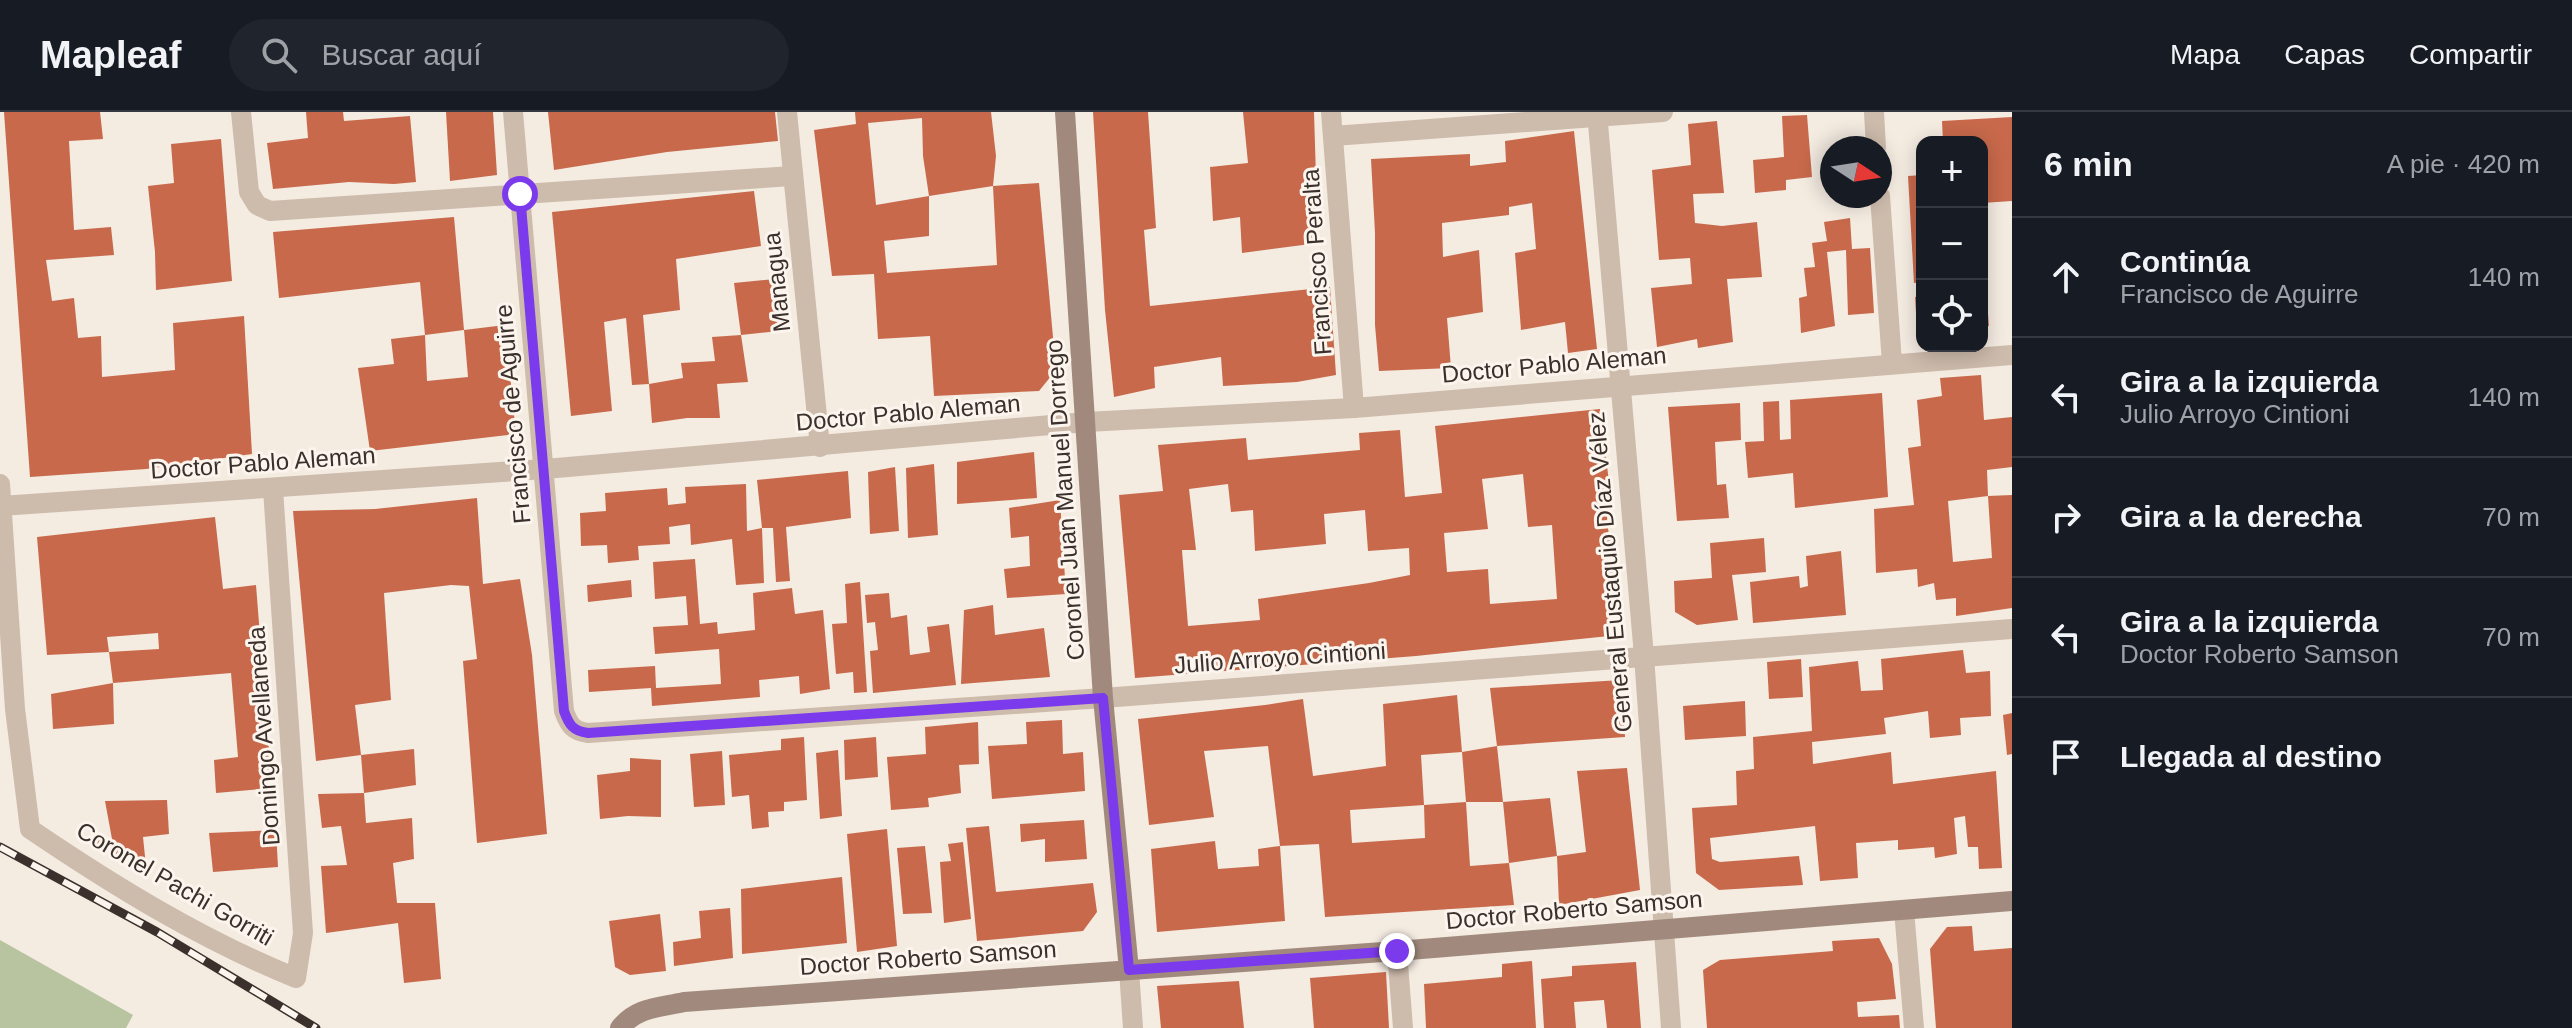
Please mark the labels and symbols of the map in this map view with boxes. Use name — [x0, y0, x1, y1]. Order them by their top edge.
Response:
north arrow — [1820, 136, 1892, 208]
street label: Francisco Peralta — [1296, 167, 1336, 356]
route start — [502, 176, 538, 212]
street label: Managua — [758, 230, 795, 333]
street label: Francisco de Aguirre — [489, 303, 536, 525]
street label: Coronel Juan Manuel Dorrego — [1040, 339, 1089, 661]
street label: Doctor Pablo Aleman — [1440, 341, 1667, 388]
street label: Doctor Pablo Aleman — [794, 389, 1021, 436]
street label: General Eustaquio Díaz Vélez — [1582, 411, 1637, 733]
street label: Doctor Pablo Aleman — [150, 441, 376, 484]
street label: Domingo Avellaneda — [242, 625, 285, 847]
street label: Julio Arroyo Cintioni — [1173, 637, 1387, 678]
street label: Coronel Pachi Gorriti — [72, 816, 278, 951]
street label: Doctor Roberto Samson — [1445, 885, 1703, 934]
route end — [1379, 933, 1415, 969]
street label: Doctor Roberto Samson — [799, 935, 1057, 980]

